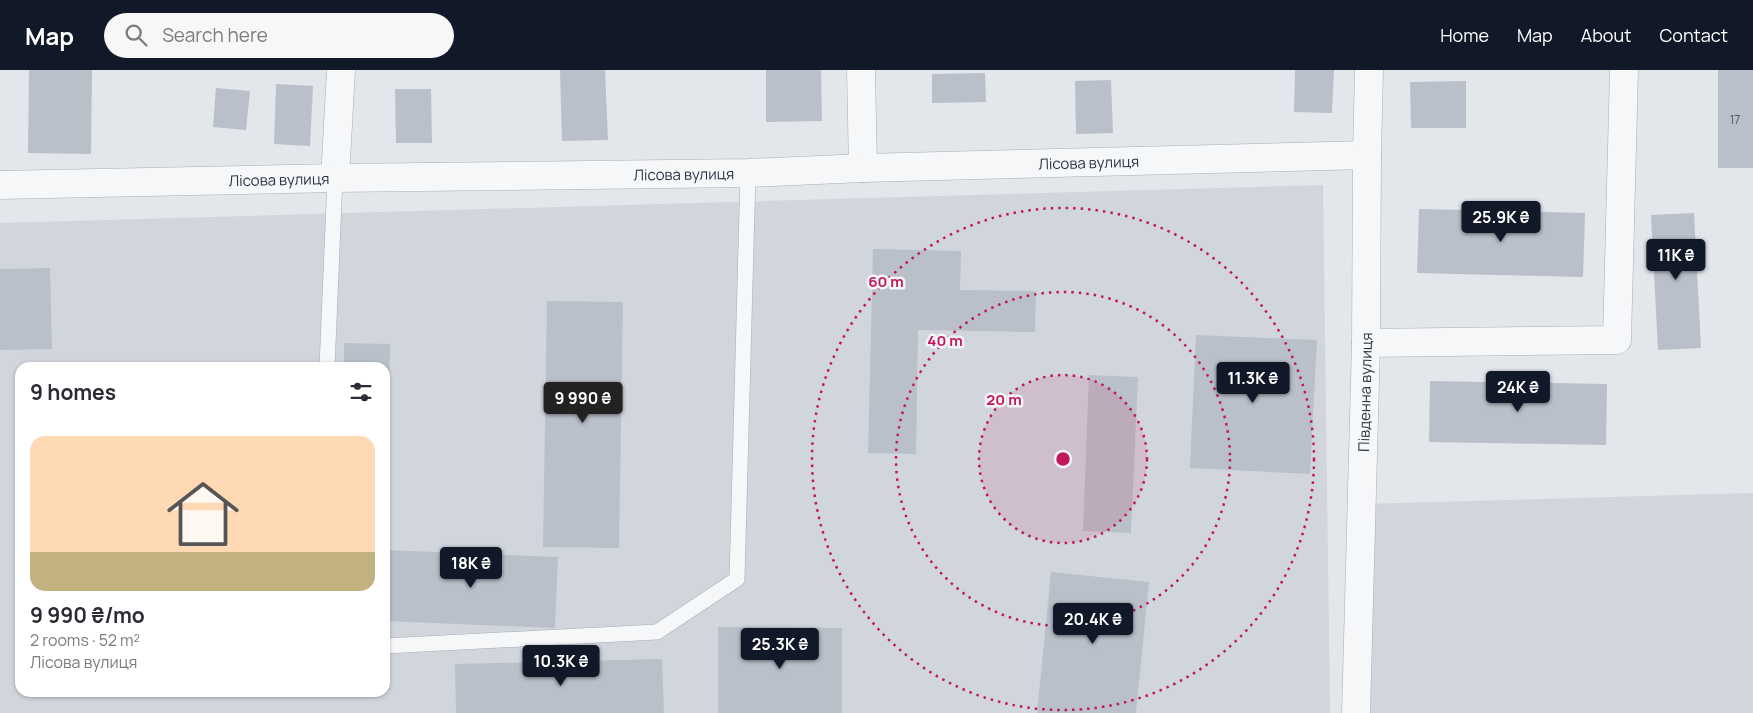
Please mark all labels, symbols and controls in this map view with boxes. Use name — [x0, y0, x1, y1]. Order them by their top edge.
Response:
search box — [104, 13, 454, 58]
text: Map — [25, 19, 74, 52]
icon: search — [122, 21, 150, 49]
text: Search here — [162, 22, 268, 48]
text: Home — [1440, 23, 1489, 47]
text: Map — [1517, 23, 1553, 47]
text: About — [1581, 23, 1631, 47]
text: Contact — [1659, 23, 1728, 47]
house number: 17 — [1730, 111, 1740, 128]
street label: Лісова вулиця — [1038, 150, 1139, 174]
street label: Лісова вулиця — [633, 163, 734, 185]
street label: Лісова вулиця — [228, 168, 330, 191]
pin: 25.9K ₴ — [1455, 200, 1547, 243]
text: 25.9K ₴ — [1473, 206, 1529, 228]
pin: 11K ₴ — [1641, 238, 1711, 281]
text: 11K ₴ — [1657, 244, 1695, 266]
text: 60 m — [868, 271, 904, 292]
text: 40 m — [927, 330, 963, 351]
street label: Південна вулиця — [1353, 332, 1377, 452]
pin: 11.3K ₴ — [1207, 362, 1299, 404]
text: 11.3K ₴ — [1228, 367, 1278, 389]
pin: 24K ₴ — [1483, 370, 1553, 413]
text: 24K ₴ — [1497, 376, 1539, 398]
text: 9 homes — [30, 378, 116, 406]
icon: filters — [347, 378, 375, 406]
pin: 9 990 ₴ — [537, 382, 629, 424]
text: 9 990 ₴ — [555, 387, 611, 409]
text: 20 m — [986, 389, 1022, 410]
centre of rings — [1054, 450, 1072, 468]
icon: home — [158, 469, 248, 559]
pin: 18K ₴ — [436, 546, 506, 589]
text: 18K ₴ — [451, 552, 491, 574]
text: 9 990 ₴/mo — [30, 601, 145, 629]
pin: 20.4K ₴ — [1047, 602, 1139, 645]
text: 20.4K ₴ — [1064, 608, 1122, 630]
pin: 25.3K ₴ — [734, 628, 826, 670]
text: 2 rooms · 52 m² — [30, 629, 140, 651]
text: 25.3K ₴ — [752, 633, 808, 655]
pin: 10.3K ₴ — [515, 644, 607, 687]
text: 10.3K ₴ — [534, 650, 588, 672]
text: Лісова вулиця — [30, 651, 137, 673]

